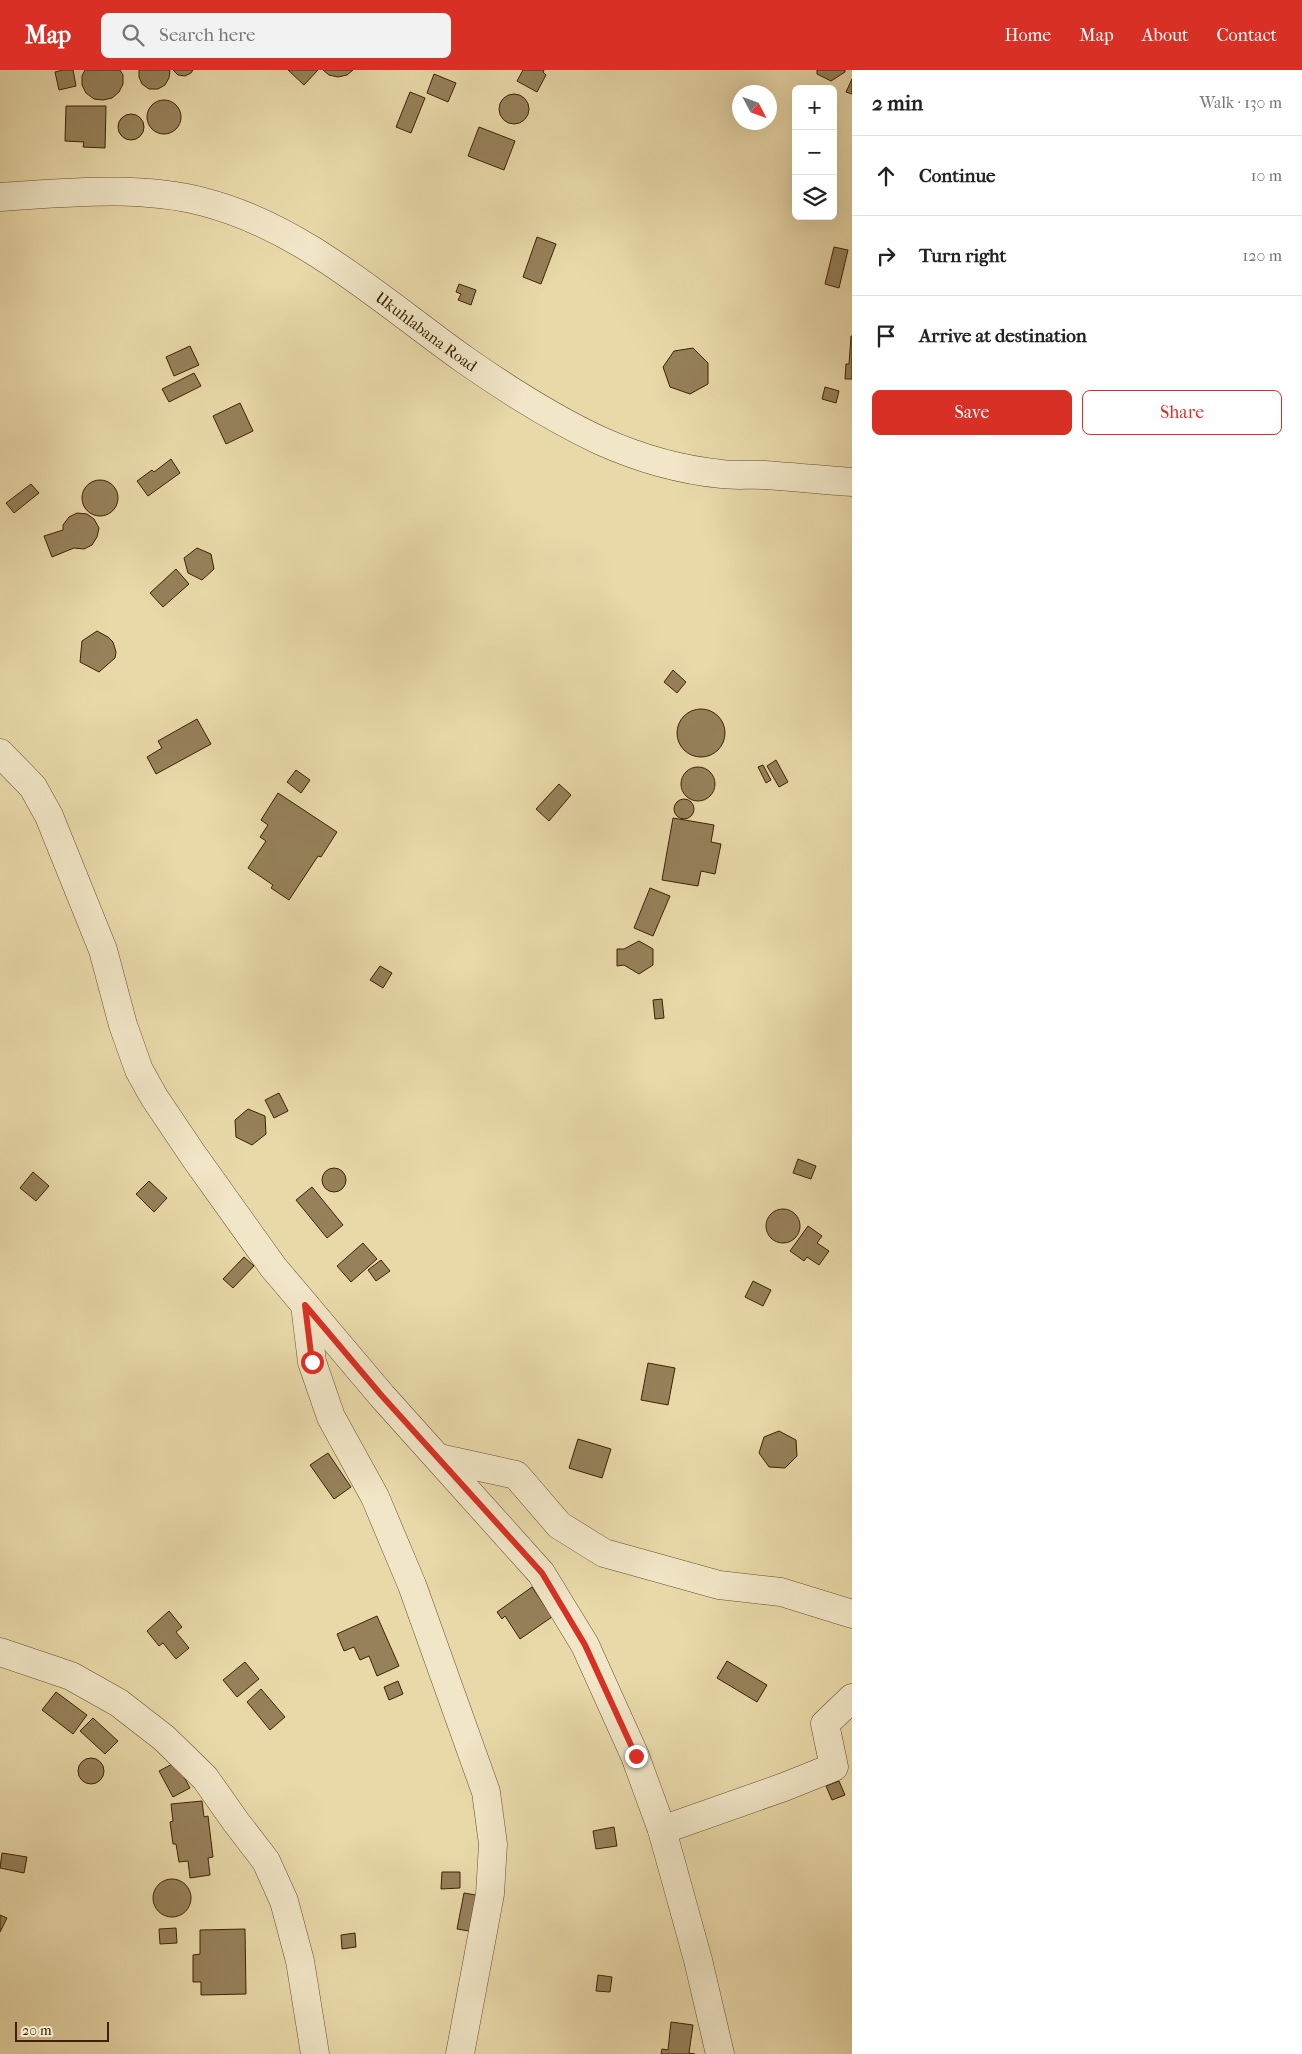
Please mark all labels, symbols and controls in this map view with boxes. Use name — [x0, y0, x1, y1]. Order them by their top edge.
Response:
search box — [101, 13, 451, 58]
text: Map — [25, 21, 71, 49]
icon: search — [119, 21, 147, 49]
text: Search here — [159, 24, 255, 46]
text: Home — [1004, 25, 1051, 46]
text: Map — [1079, 25, 1114, 46]
text: About — [1142, 25, 1188, 46]
text: Contact — [1216, 25, 1277, 46]
north arrow — [732, 85, 777, 130]
map controls — [792, 85, 837, 220]
button: + — [792, 85, 837, 130]
text: 2 min — [872, 91, 923, 115]
text: Walk · 130 m — [1199, 93, 1282, 112]
button: − — [792, 130, 837, 175]
icon: ahead — [872, 162, 900, 190]
text: Continue — [919, 165, 995, 187]
text: 10 m — [1251, 166, 1282, 185]
button: layers — [792, 175, 837, 220]
icon: right — [872, 242, 900, 270]
text: Turn right — [919, 245, 1006, 267]
text: 120 m — [1243, 246, 1282, 265]
street label: Ukuhlabana Road — [372, 288, 481, 376]
icon: arrive — [872, 322, 900, 350]
text: Arrive at destination — [919, 325, 1087, 347]
button: Save — [872, 390, 1072, 435]
button: Share — [1082, 390, 1282, 435]
route start — [301, 1351, 324, 1374]
route end — [625, 1745, 648, 1768]
scale bar — [15, 2019, 109, 2042]
text: 20 m — [22, 2022, 52, 2039]

